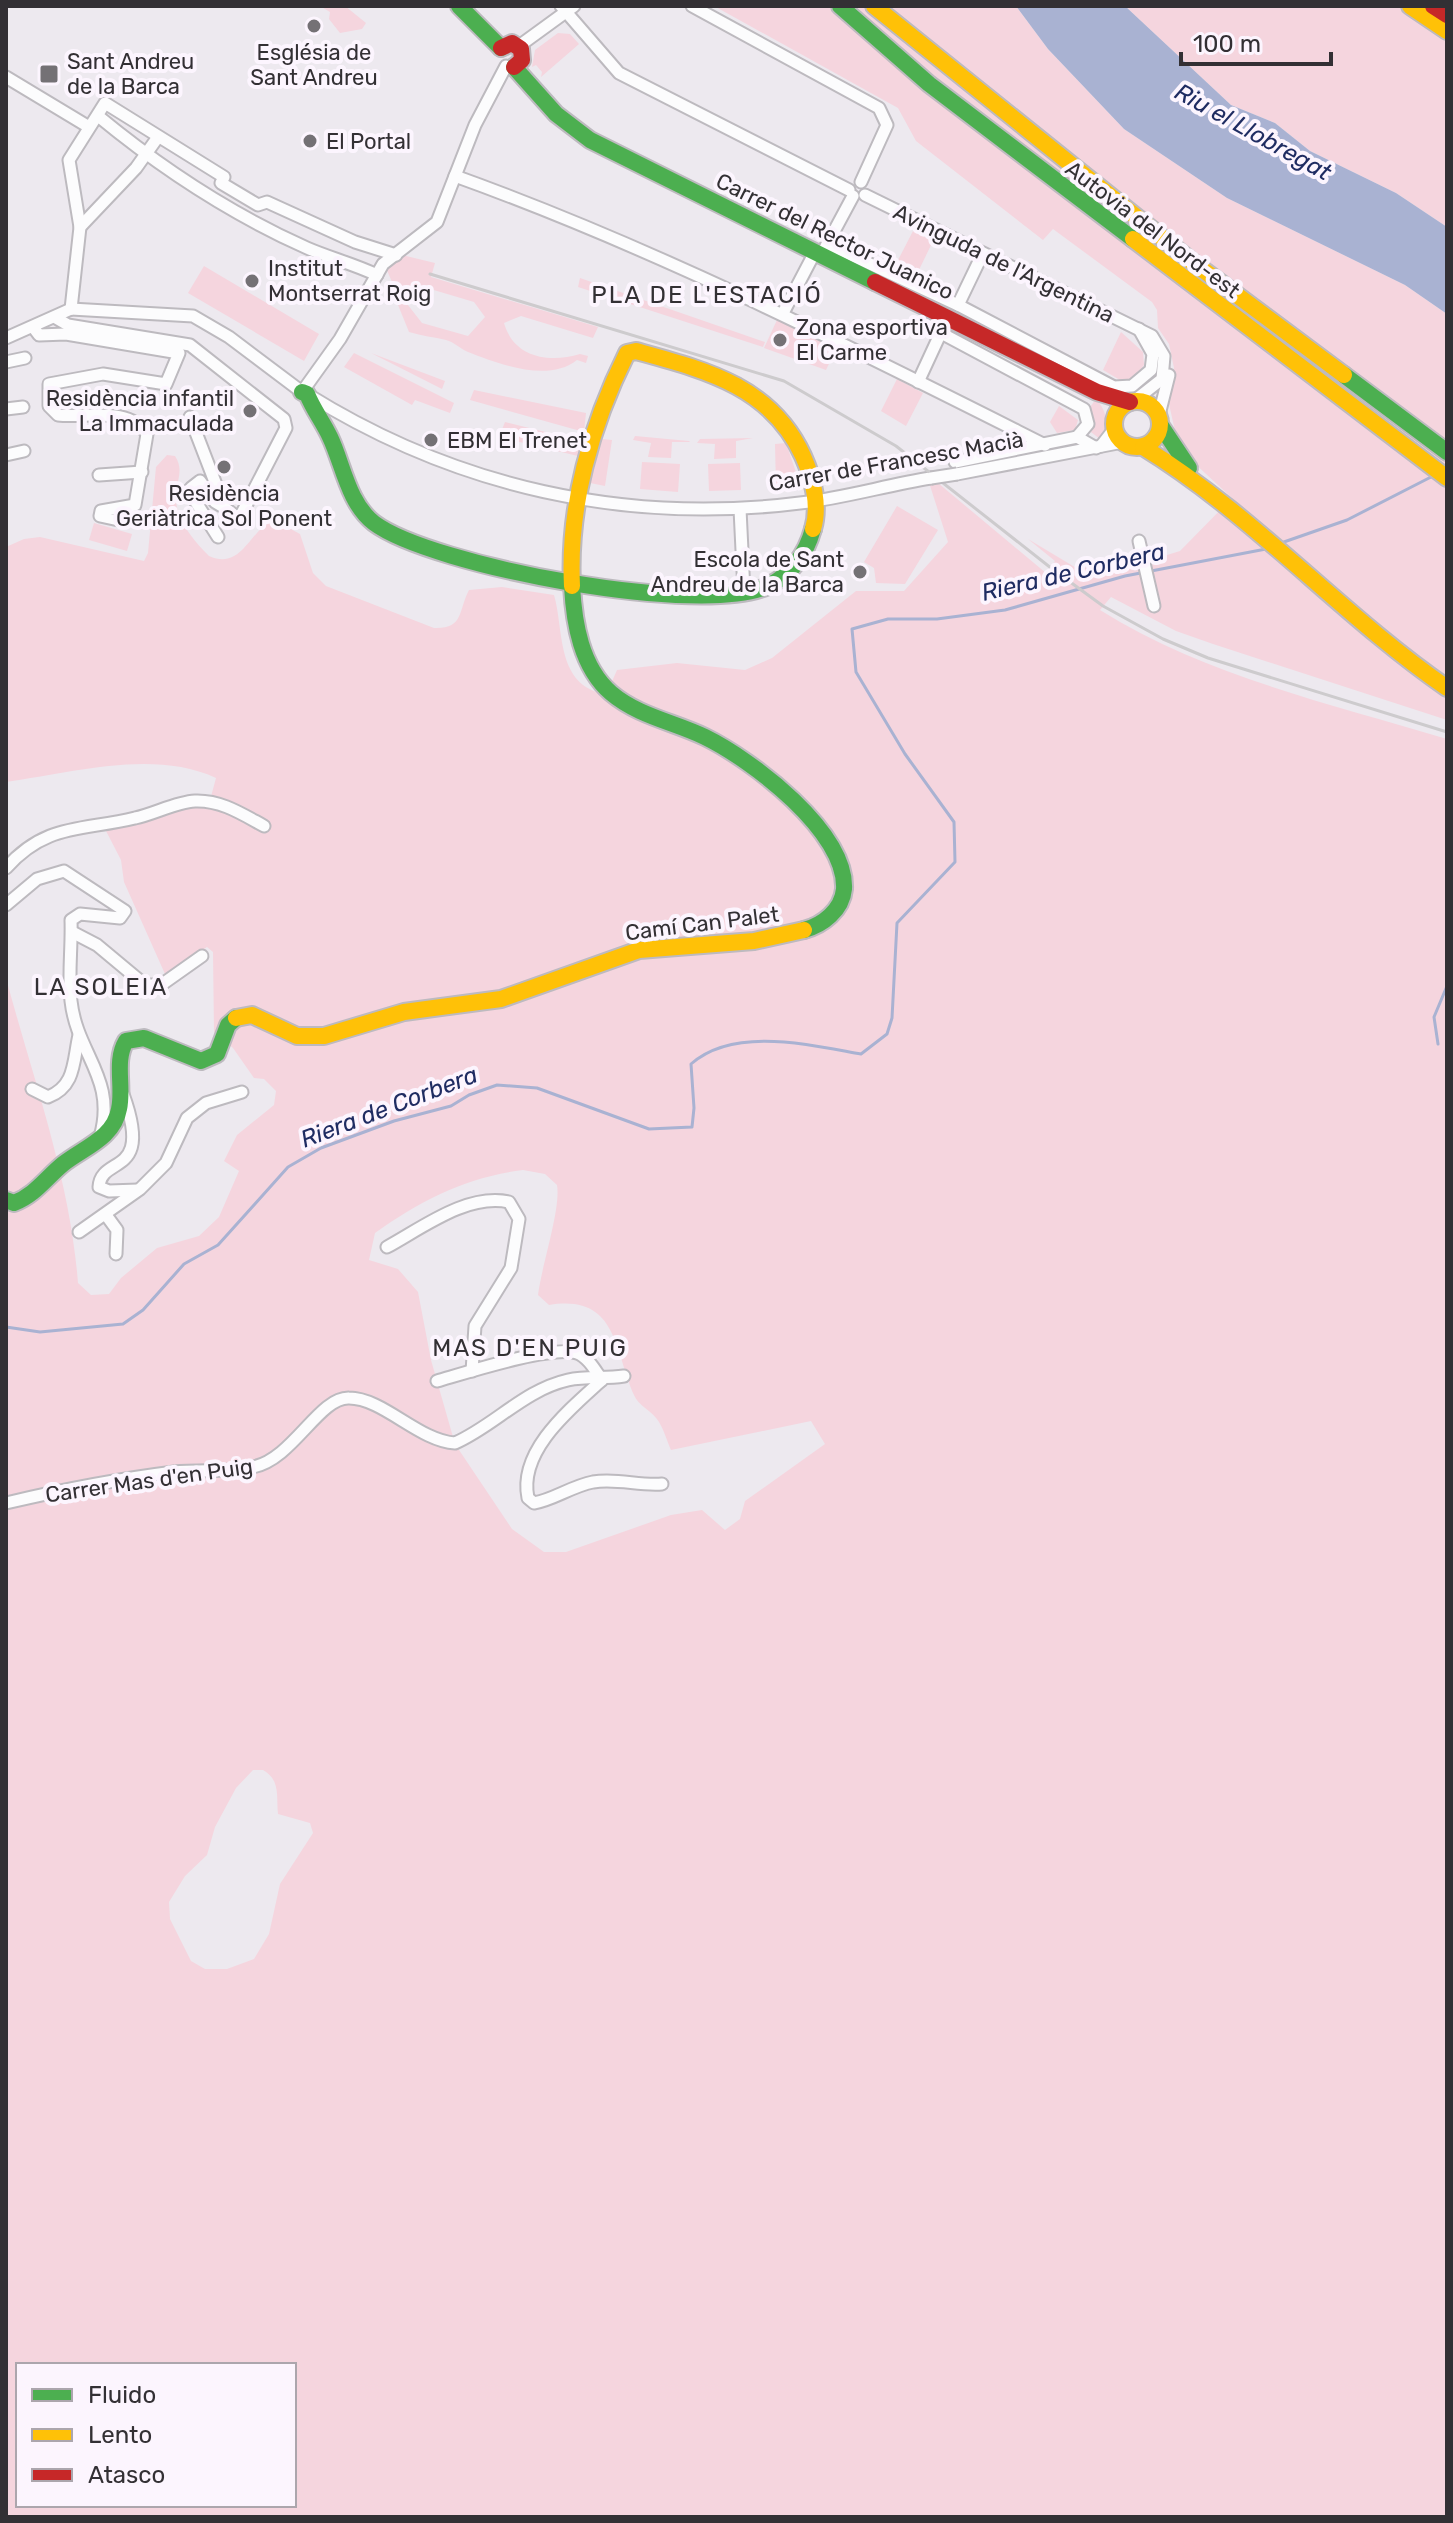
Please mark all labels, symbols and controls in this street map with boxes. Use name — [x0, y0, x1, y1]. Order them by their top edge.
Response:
scale bar — [1181, 16, 1331, 66]
marker: Església de Sant Andreu — [305, 17, 323, 35]
text: 100 m — [1193, 30, 1261, 58]
place label: Església de Sant Andreu — [250, 39, 378, 91]
place label: Sant Andreu de la Barca — [67, 48, 194, 100]
marker: Sant Andreu de la Barca — [38, 63, 60, 85]
water label: Riu el Llobregat — [1170, 77, 1337, 187]
place label: El Portal — [326, 128, 411, 155]
marker: El Portal — [301, 132, 319, 150]
street label: Autovia del Nord-est — [1060, 155, 1246, 304]
street label: Carrer del Rector Juanico — [712, 167, 958, 306]
street label: Avinguda de l'Argentina — [889, 198, 1119, 329]
place label: Institut Montserrat Roig — [268, 255, 431, 307]
marker: Institut Montserrat Roig — [243, 272, 261, 290]
district label: PLA DE L'ESTACIÓ — [591, 281, 823, 309]
place label: Zona esportiva El Carme — [796, 314, 948, 366]
marker: Zona esportiva El Carme — [771, 331, 789, 349]
place label: Residència infantil La Immaculada — [46, 385, 234, 437]
marker: Residència infantil La Immaculada — [241, 402, 259, 420]
street label: Carrer de Francesc Macià — [767, 426, 1026, 497]
place label: EBM El Trenet — [447, 427, 587, 454]
marker: EBM El Trenet — [422, 431, 440, 449]
marker: Residència Geriàtrica Sol Ponent — [215, 458, 233, 476]
place label: Residència Geriàtrica Sol Ponent — [116, 480, 332, 532]
water label: Riera de Corbera — [978, 537, 1168, 607]
place label: Escola de Sant Andreu de la Barca — [651, 546, 844, 598]
marker: Escola de Sant Andreu de la Barca — [851, 563, 869, 581]
street label: Camí Can Palet — [624, 901, 781, 946]
district label: LA SOLEIA — [34, 973, 168, 1001]
water label: Riera de Corbera — [296, 1060, 482, 1154]
district label: MAS D'EN PUIG — [432, 1334, 628, 1362]
street label: Carrer Mas d'en Puig — [44, 1453, 255, 1508]
legend — [16, 2363, 296, 2507]
text: Fluido — [88, 2381, 156, 2409]
text: Lento — [88, 2421, 152, 2449]
text: Atasco — [88, 2461, 165, 2489]

